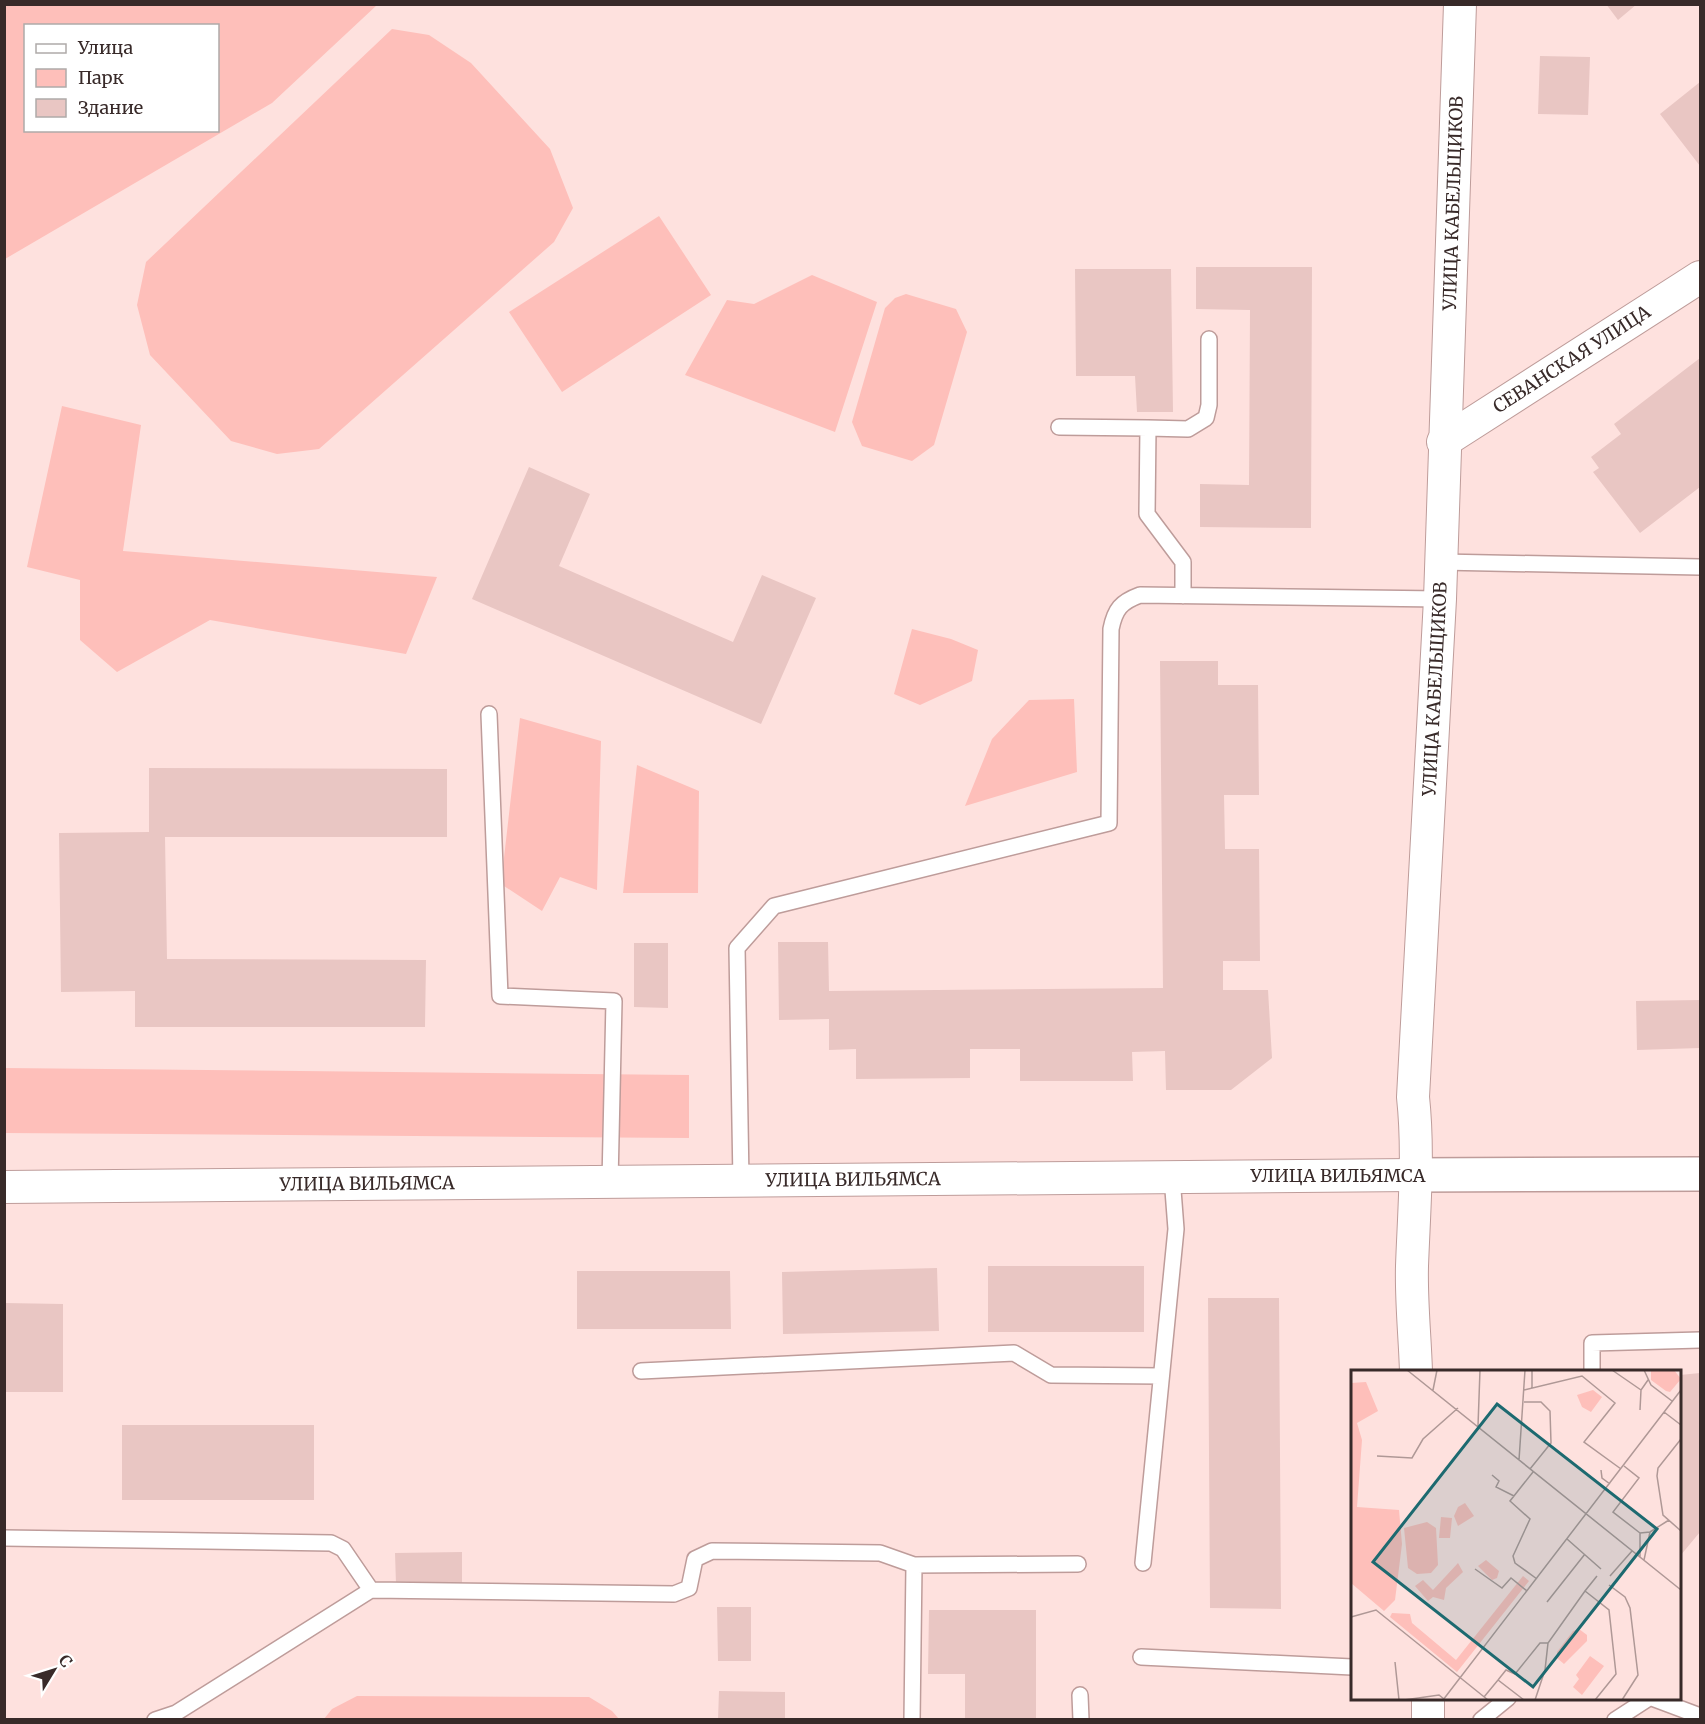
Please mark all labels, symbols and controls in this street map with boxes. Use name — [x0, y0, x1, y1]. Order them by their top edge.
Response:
legend — [24, 24, 219, 132]
text: Улица — [77, 36, 133, 59]
text: Парк — [78, 66, 124, 89]
street label: УЛИЦА КАБЕЛЬЩИКОВ — [1438, 95, 1468, 312]
text: Здание — [78, 96, 143, 119]
street label: СЕВАНСКАЯ УЛИЦА — [1488, 300, 1655, 418]
street label: УЛИЦА КАБЕЛЬЩИКОВ — [1417, 581, 1452, 798]
street label: УЛИЦА ВИЛЬЯМСА — [1249, 1164, 1426, 1187]
street label: УЛИЦА ВИЛЬЯМСА — [764, 1167, 941, 1192]
street label: УЛИЦА ВИЛЬЯМСА — [278, 1171, 455, 1196]
inset map — [1351, 1370, 1681, 1700]
north arrow — [24, 1640, 84, 1700]
text: С — [55, 1650, 77, 1671]

